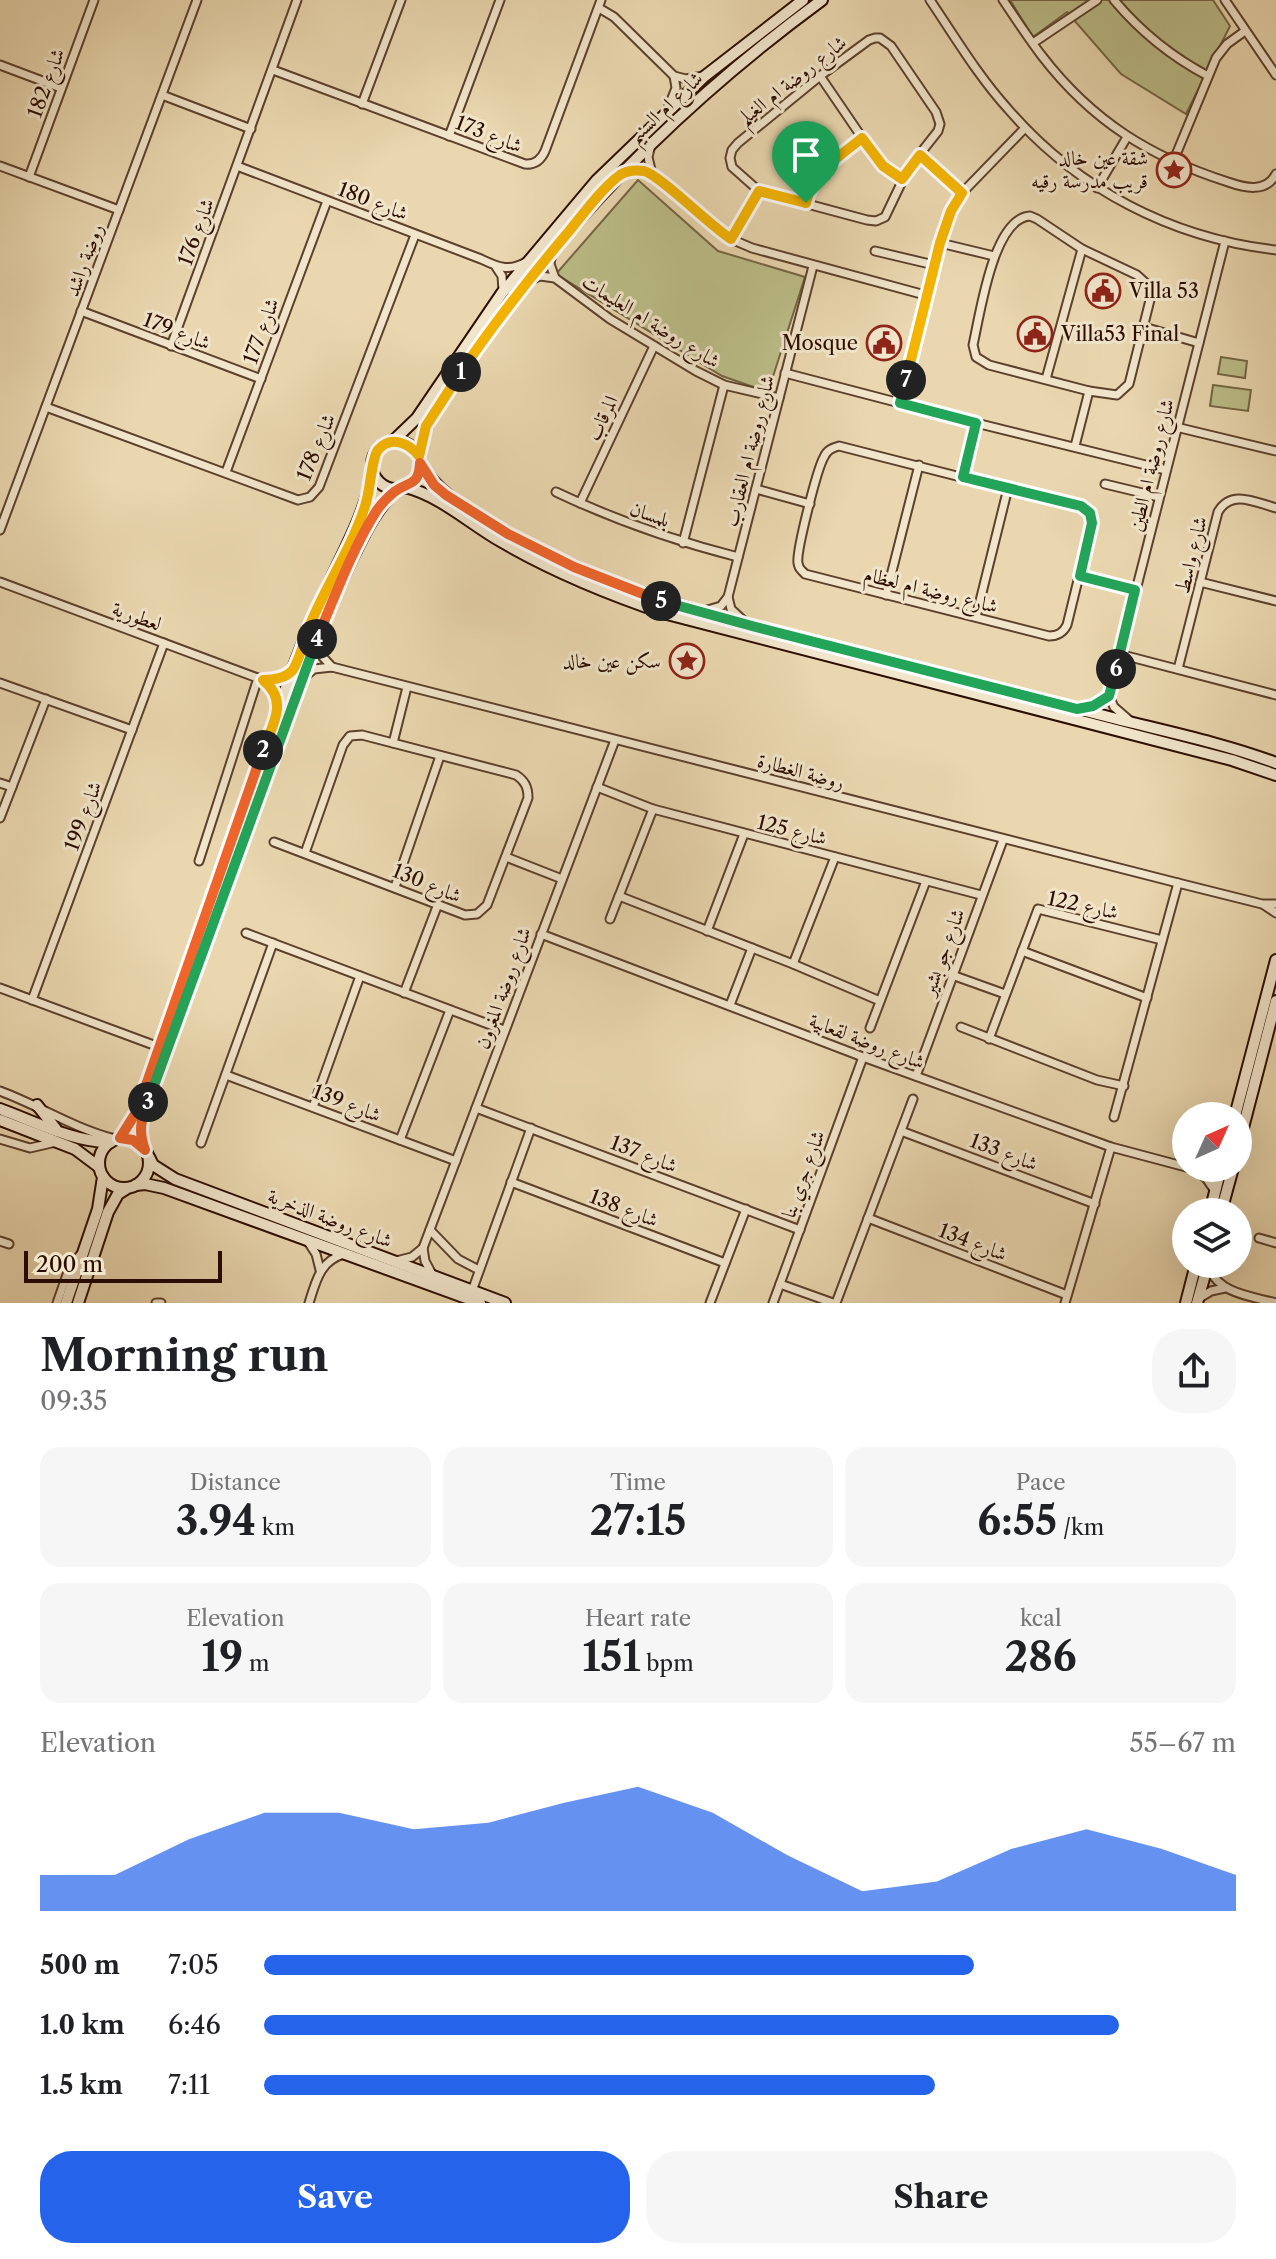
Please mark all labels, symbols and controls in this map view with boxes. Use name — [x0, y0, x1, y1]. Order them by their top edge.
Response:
street label: شارع روضة ام الغيلم — [733, 30, 857, 137]
street label: شارع 182 — [22, 45, 75, 123]
street label: شارع ام السنيم — [622, 66, 713, 154]
street label: شارع 173 — [450, 110, 526, 163]
pin — [772, 121, 840, 203]
icon: arrive — [784, 133, 828, 177]
place label: شقة عين خالد قريب مدرسة رقيه — [1031, 146, 1148, 194]
place icon: شقة عين خالد قريب مدرسة رقيه — [1155, 151, 1193, 189]
street label: شارع 180 — [332, 177, 411, 231]
street label: شارع 176 — [173, 195, 225, 271]
street label: روضة راشد — [60, 220, 108, 300]
street label: شارع روضة ام العليمات — [574, 269, 724, 378]
public building icon: Villa 53 — [1084, 272, 1122, 310]
place label: Villa 53 — [1128, 279, 1199, 303]
street label: شارع 177 — [238, 295, 290, 369]
street label: شارع 179 — [138, 307, 214, 360]
public building icon: Villa53 Final — [1016, 315, 1054, 353]
place label: Villa53 Final — [1060, 322, 1179, 346]
public building icon: Mosque — [865, 324, 903, 362]
place label: Mosque — [782, 331, 858, 355]
pin: 1 — [441, 352, 481, 392]
text: 1 — [456, 358, 466, 385]
pin: 7 — [886, 360, 926, 400]
text: 7 — [900, 366, 912, 393]
street label: شارع روضة ام العقارب — [719, 373, 785, 531]
street label: المرقاب — [581, 391, 624, 445]
street label: شارع روضة ام الطين — [1123, 396, 1185, 535]
street label: شارع 178 — [292, 410, 346, 486]
street label: بلمسان — [627, 496, 673, 532]
street label: شارع واسط — [1170, 514, 1218, 598]
street label: شارع روضة ام لعظام — [860, 562, 1000, 624]
pin: 5 — [641, 581, 681, 621]
text: 5 — [655, 587, 667, 614]
street label: لعطورية — [109, 596, 165, 637]
pin: 4 — [297, 619, 337, 659]
text: 4 — [310, 625, 324, 652]
place icon: سكن عين خالد — [668, 642, 706, 680]
place label: سكن عين خالد — [563, 649, 661, 675]
pin: 6 — [1096, 649, 1136, 689]
text: 6 — [1109, 655, 1123, 682]
pin: 2 — [243, 730, 283, 770]
text: 2 — [257, 736, 270, 763]
street label: روضة الغطارة — [755, 748, 847, 794]
street label: شارع 199 — [59, 778, 112, 856]
street label: شارع 125 — [753, 810, 829, 856]
street label: شارع 130 — [387, 858, 465, 913]
street label: شارع 122 — [1044, 886, 1120, 930]
street label: شارع جو بشير — [916, 905, 975, 1003]
street label: شارع روضة المغرون — [470, 924, 542, 1054]
street label: شارع روضة لقعابية — [804, 1008, 928, 1080]
street label: شارع 139 — [307, 1079, 385, 1133]
pin: 3 — [128, 1082, 168, 1122]
text: 3 — [142, 1088, 154, 1115]
north arrow — [1172, 1102, 1252, 1182]
map controls — [1172, 1102, 1252, 1278]
street label: شارع جري بنا — [776, 1127, 835, 1223]
street label: شارع 133 — [965, 1128, 1041, 1181]
street label: شارع 137 — [605, 1130, 681, 1183]
street label: شارع روضة الذخرية — [262, 1183, 396, 1258]
street label: شارع 138 — [584, 1184, 662, 1238]
button: layers — [1172, 1198, 1252, 1278]
street label: شارع 134 — [933, 1218, 1010, 1272]
scale bar — [24, 1247, 222, 1283]
text: 200 m — [36, 1251, 103, 1278]
text: Morning run — [40, 1328, 329, 1382]
button: share — [1152, 1329, 1236, 1413]
text: 09:35 — [40, 1385, 107, 1417]
text: Distance — [190, 1469, 281, 1496]
text: Time — [610, 1469, 666, 1496]
text: Pace — [1016, 1469, 1066, 1496]
text: 3.94 — [176, 1496, 256, 1545]
text: 27:15 — [590, 1496, 686, 1545]
text: 6:55 — [977, 1496, 1057, 1545]
text: km — [256, 1514, 295, 1541]
text: /km — [1057, 1514, 1104, 1541]
text: Elevation — [186, 1605, 284, 1632]
text: Heart rate — [585, 1605, 691, 1632]
text: kcal — [1020, 1605, 1061, 1632]
text: 19 — [201, 1632, 243, 1681]
text: 151 — [582, 1632, 640, 1681]
text: 286 — [1005, 1632, 1077, 1681]
text: m — [243, 1650, 269, 1677]
text: bpm — [640, 1650, 694, 1677]
text: Elevation — [40, 1727, 156, 1759]
text: 55–67 m — [1130, 1727, 1236, 1759]
text: 500 m — [40, 1949, 120, 1981]
text: 7:05 — [168, 1949, 219, 1981]
text: 1.0 km — [40, 2009, 125, 2041]
text: 6:46 — [168, 2009, 221, 2041]
text: 1.5 km — [40, 2069, 123, 2101]
text: 7:11 — [168, 2069, 210, 2101]
button: Save — [40, 2151, 630, 2243]
button: Share — [646, 2151, 1236, 2243]

